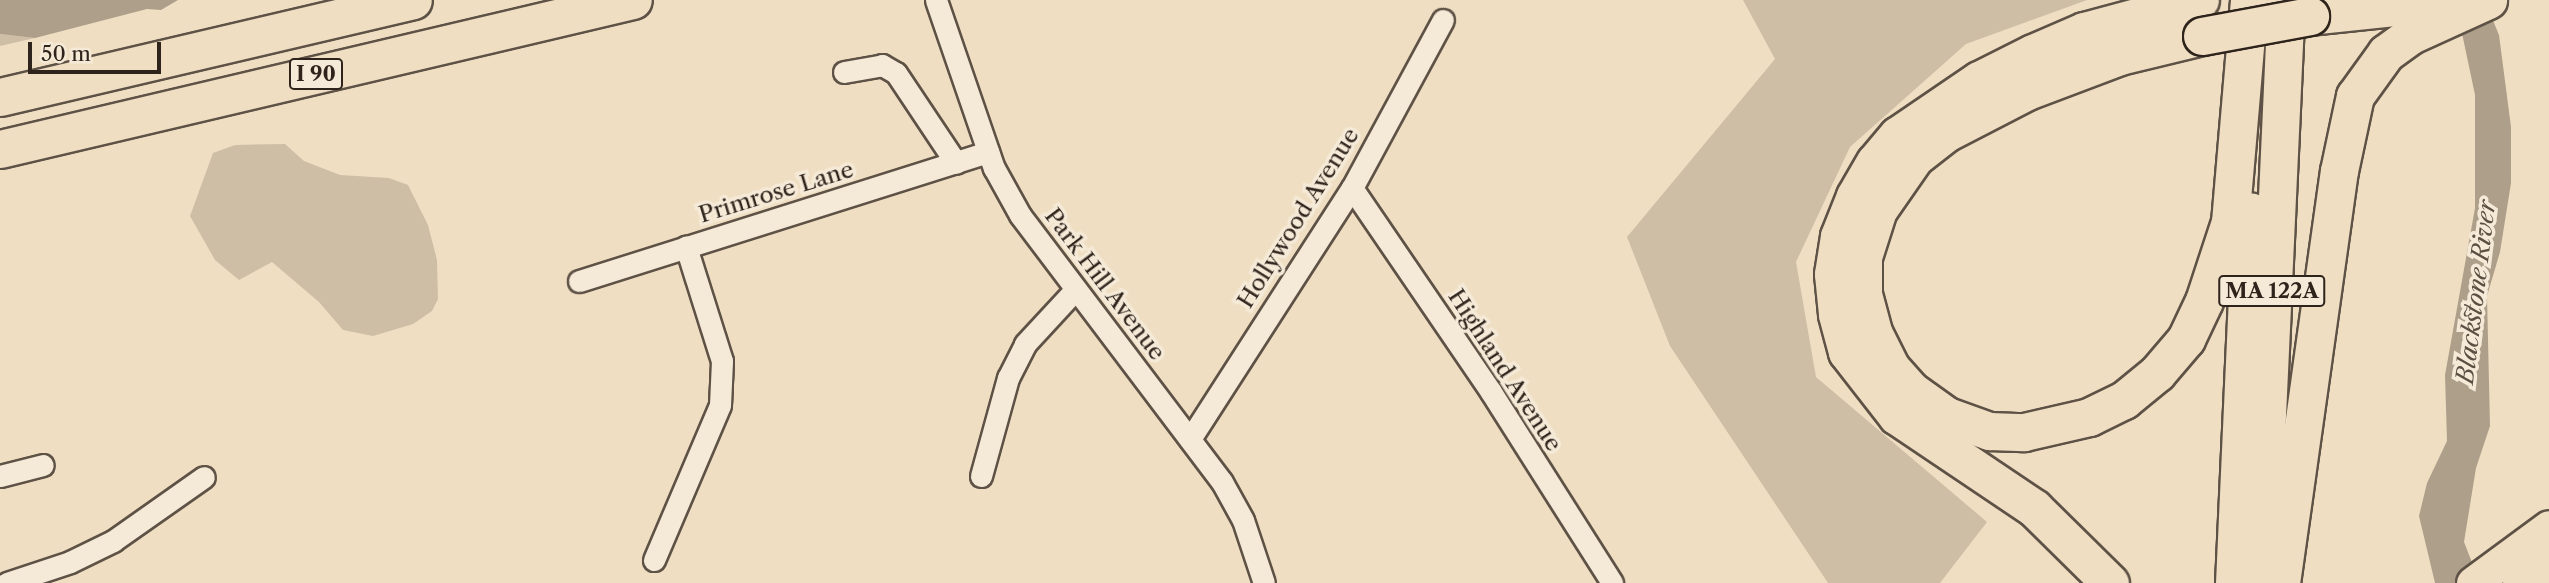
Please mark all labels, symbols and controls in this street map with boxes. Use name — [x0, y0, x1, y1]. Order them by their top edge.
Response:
scale bar — [32, 28, 164, 72]
text: 50 m — [41, 41, 91, 66]
road number: I 90 — [288, 56, 344, 92]
street label: Hollywood Avenue — [1231, 122, 1365, 314]
street label: Primrose Lane — [695, 155, 857, 229]
water label: Blackstone River — [2450, 198, 2502, 386]
street label: Park Hill Avenue — [1039, 202, 1171, 366]
road number: MA 122A — [2218, 274, 2326, 308]
street label: Highland Avenue — [1442, 283, 1568, 457]

